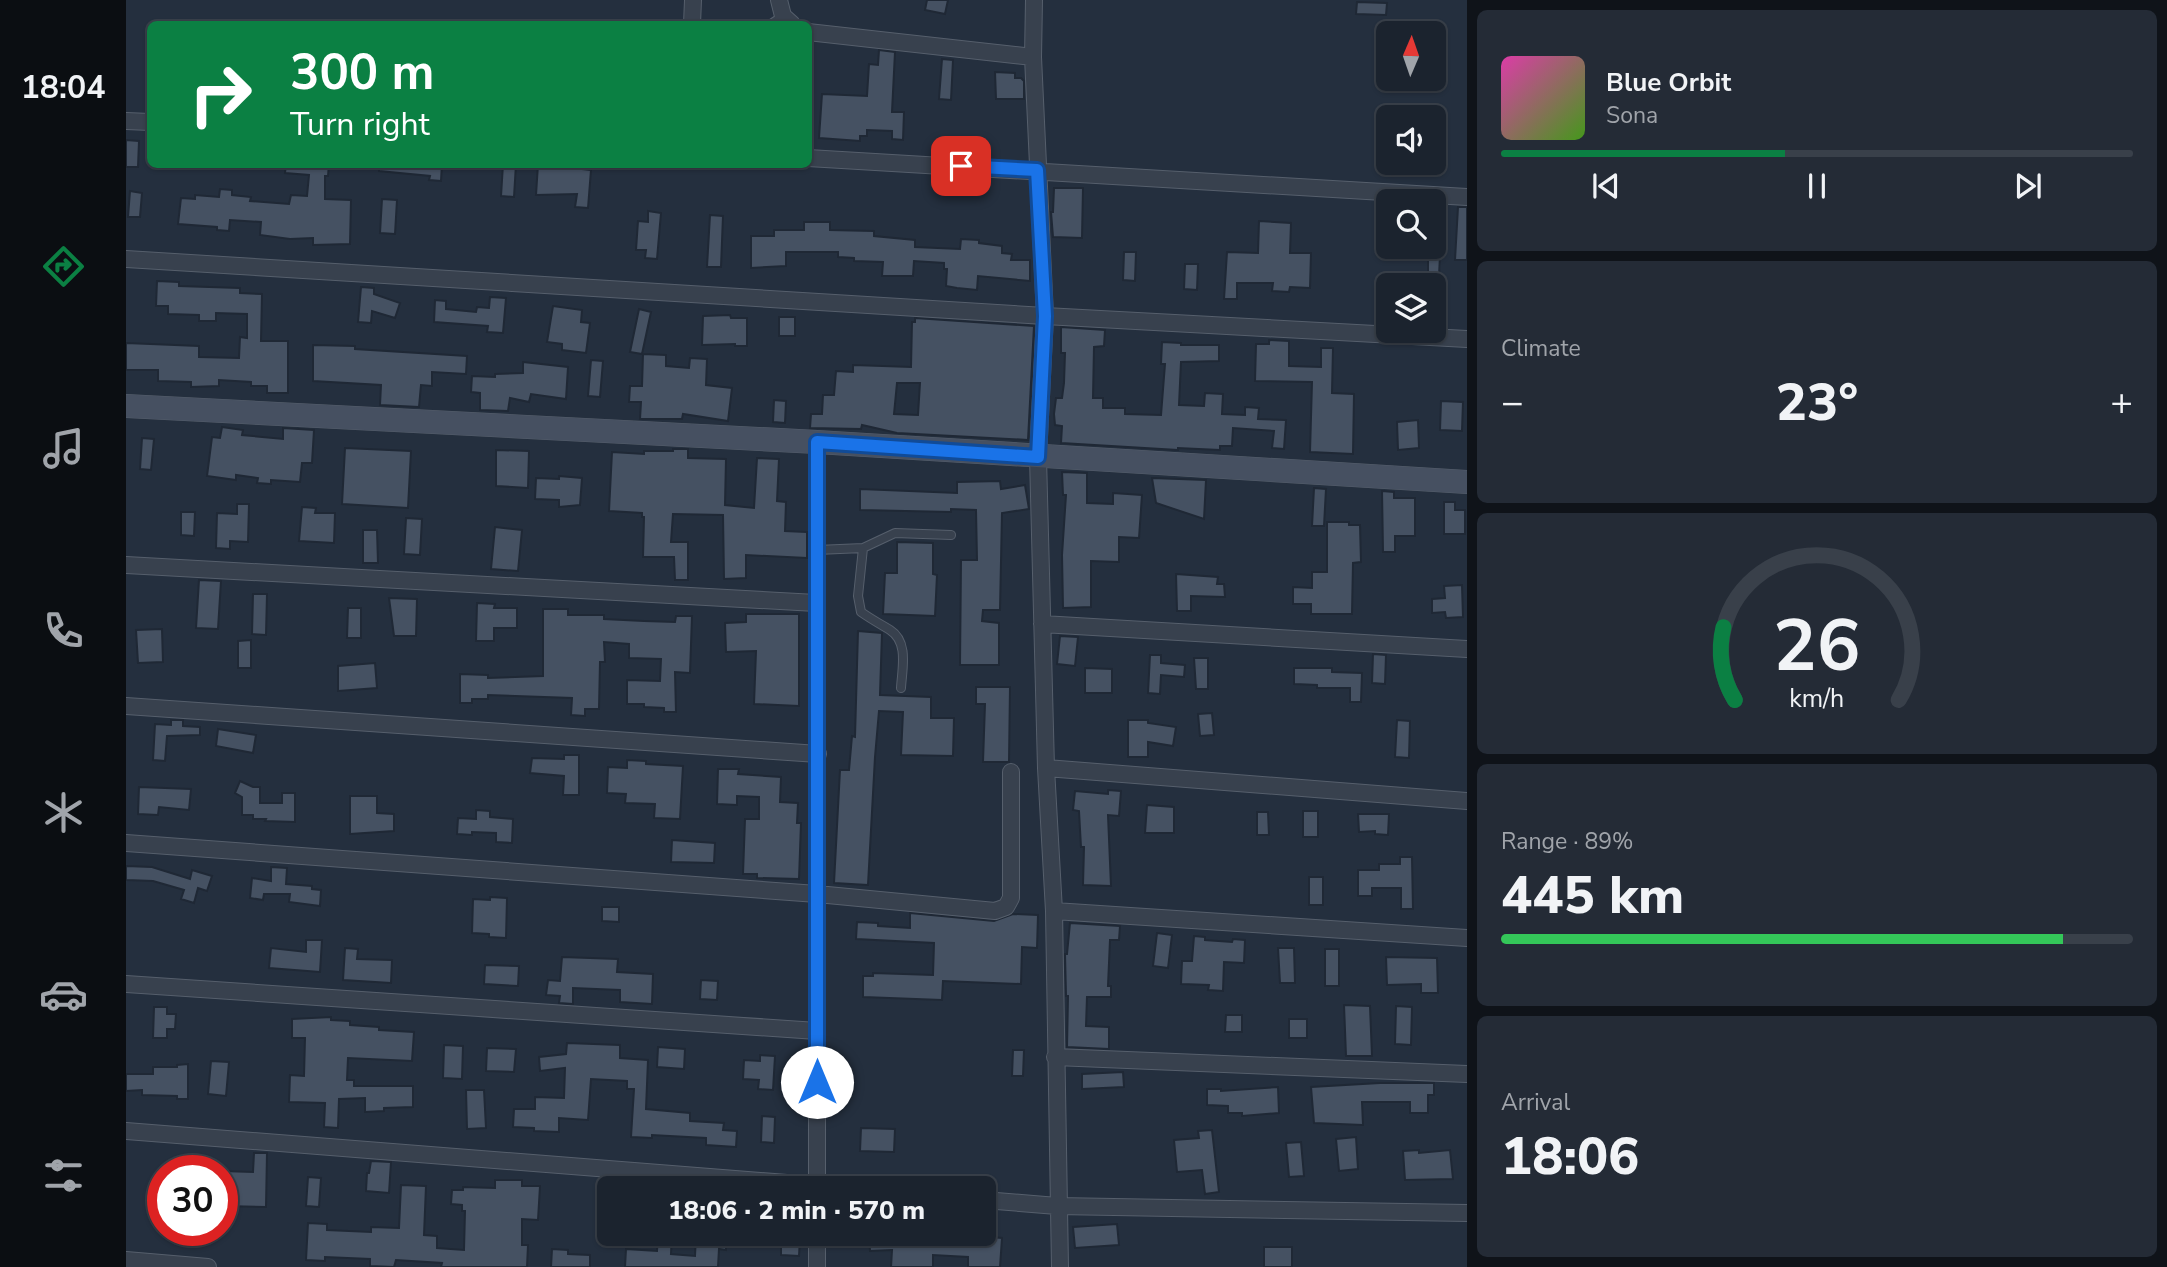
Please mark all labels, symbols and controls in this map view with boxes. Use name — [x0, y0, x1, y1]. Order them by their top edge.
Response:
north arrow — [1376, 21, 1446, 91]
map controls — [1376, 21, 1446, 343]
text: 300 m — [290, 39, 434, 106]
icon: right — [175, 49, 266, 140]
text: Blue Orbit — [1606, 65, 1731, 100]
text: 18:04 — [21, 66, 105, 109]
text: Sona — [1606, 100, 1658, 131]
text: Turn right — [290, 103, 430, 146]
button: sound — [1376, 105, 1446, 175]
pin — [931, 136, 991, 196]
icon: arrive — [942, 147, 980, 185]
icon: previous — [1587, 167, 1625, 205]
icon: pause — [1798, 167, 1836, 205]
icon: next — [2009, 167, 2047, 205]
button: search — [1376, 189, 1446, 259]
icon: directions — [39, 242, 88, 291]
button: layers — [1376, 273, 1446, 343]
text: Climate — [1501, 333, 1581, 364]
text: 23° — [1776, 367, 1858, 438]
text: − — [1501, 377, 1524, 428]
text: + — [2110, 377, 2133, 428]
icon: music — [39, 424, 88, 473]
text: 26 — [1773, 596, 1861, 696]
icon: phone — [39, 606, 88, 655]
text: km/h — [1789, 681, 1845, 715]
icon: climate — [39, 788, 88, 837]
text: Range · 89% — [1501, 826, 1633, 857]
text: 445 km — [1501, 860, 1684, 931]
icon: car — [39, 970, 88, 1019]
position arrow — [780, 1045, 854, 1119]
text: Arrival — [1501, 1087, 1570, 1118]
text: 18:06 — [1501, 1121, 1639, 1192]
icon: filters — [39, 1151, 88, 1200]
speed limit sign: 30 — [147, 1155, 238, 1246]
text: 18:06 · 2 min · 570 m — [668, 1193, 925, 1228]

